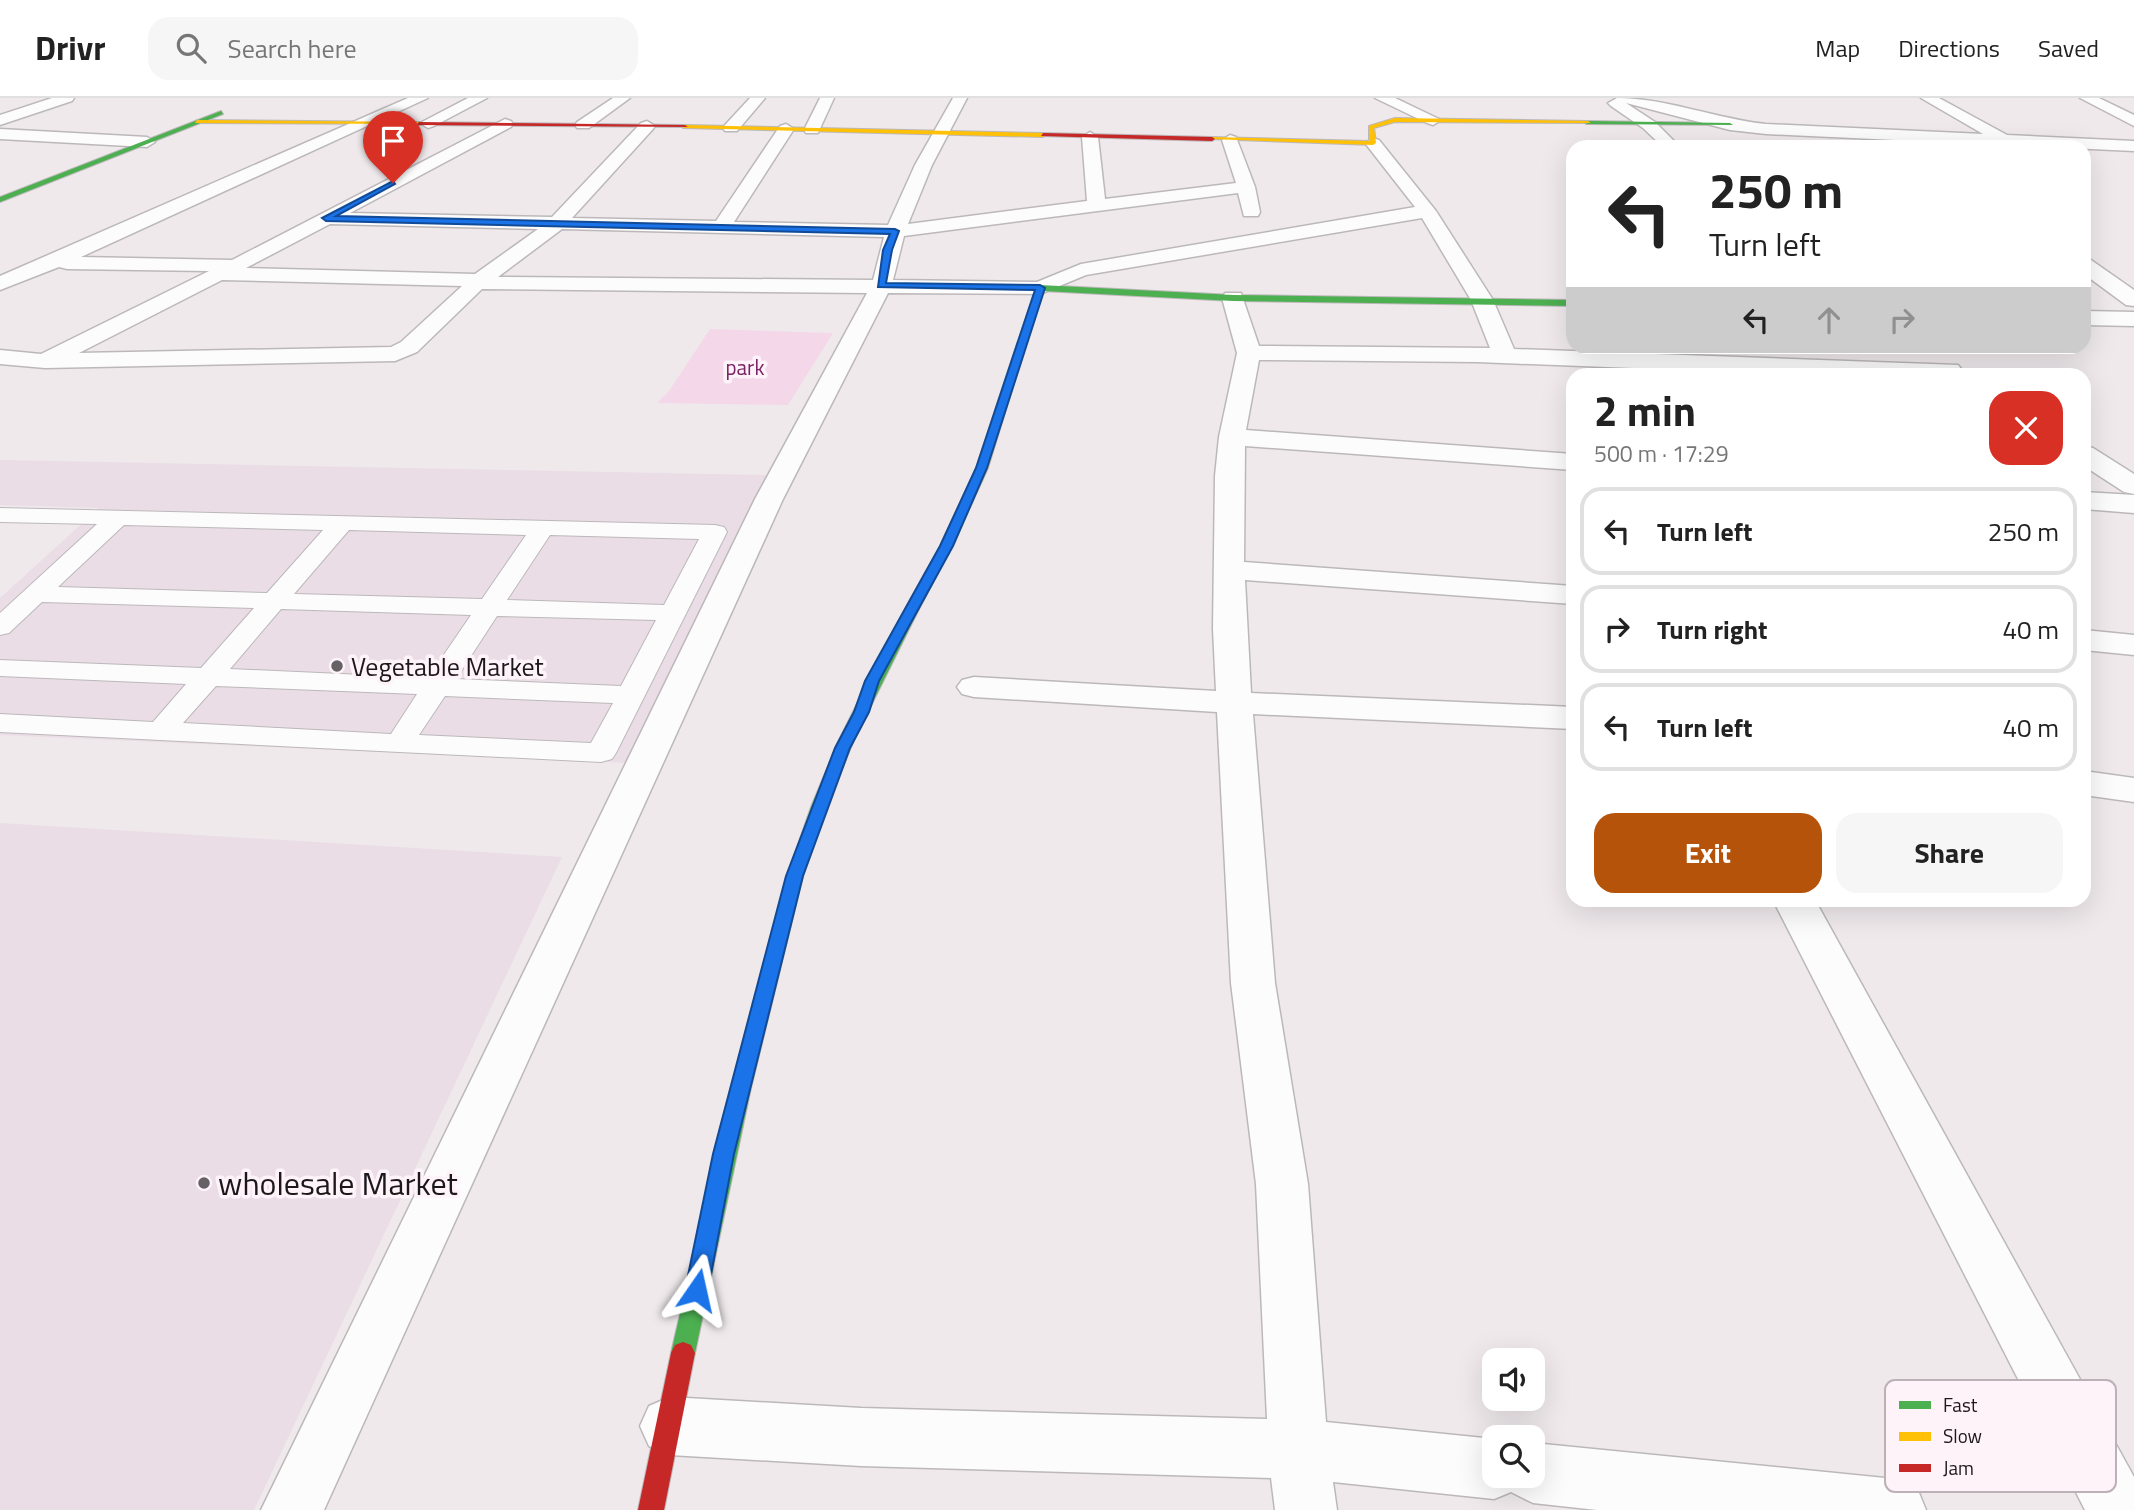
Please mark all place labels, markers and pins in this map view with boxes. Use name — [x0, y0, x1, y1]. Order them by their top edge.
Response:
pin — [363, 111, 423, 183]
place label: Vegetable Market — [351, 647, 544, 686]
marker: Vegetable Market — [329, 658, 345, 674]
place label: wholesale Market — [218, 1159, 458, 1207]
marker: wholesale Market — [196, 1175, 212, 1191]

